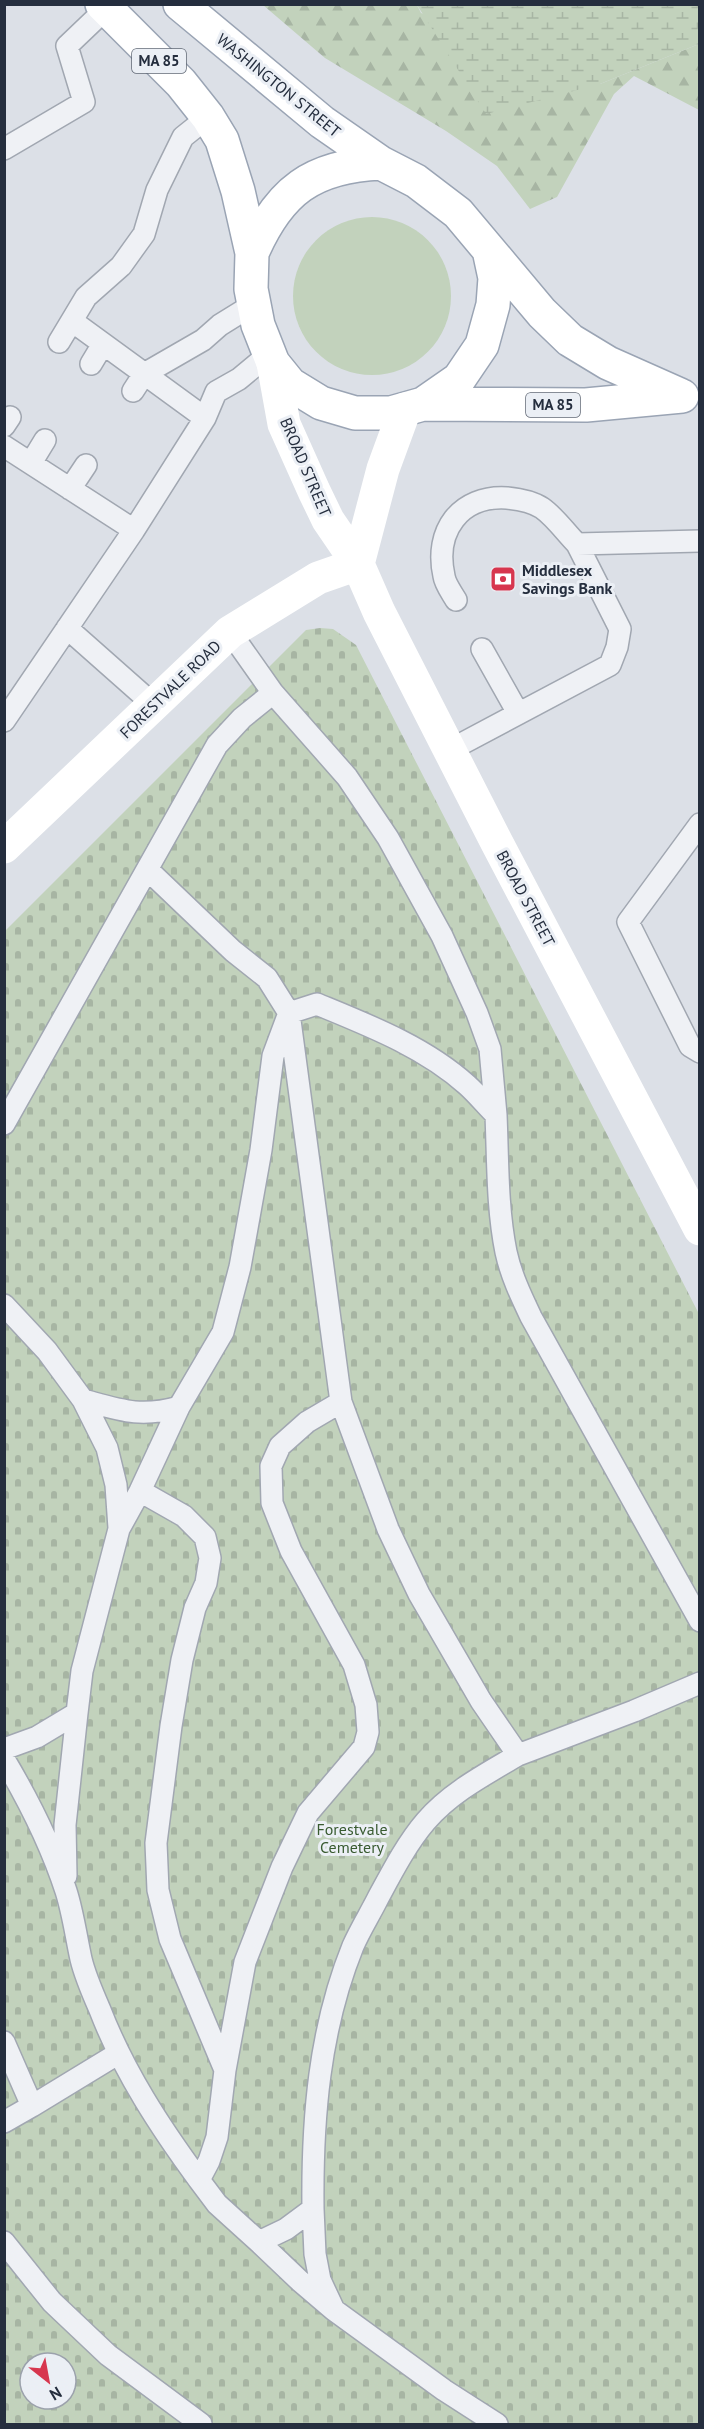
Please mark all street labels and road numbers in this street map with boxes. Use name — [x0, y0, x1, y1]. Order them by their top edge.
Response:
street label: WASHINGTON STREET — [213, 29, 345, 141]
road number: MA 85 — [132, 49, 186, 73]
road number: MA 85 — [526, 393, 580, 417]
street label: BROAD STREET — [276, 414, 336, 520]
street label: FORESTVALE ROAD — [115, 636, 225, 742]
street label: BROAD STREET — [492, 847, 560, 949]

